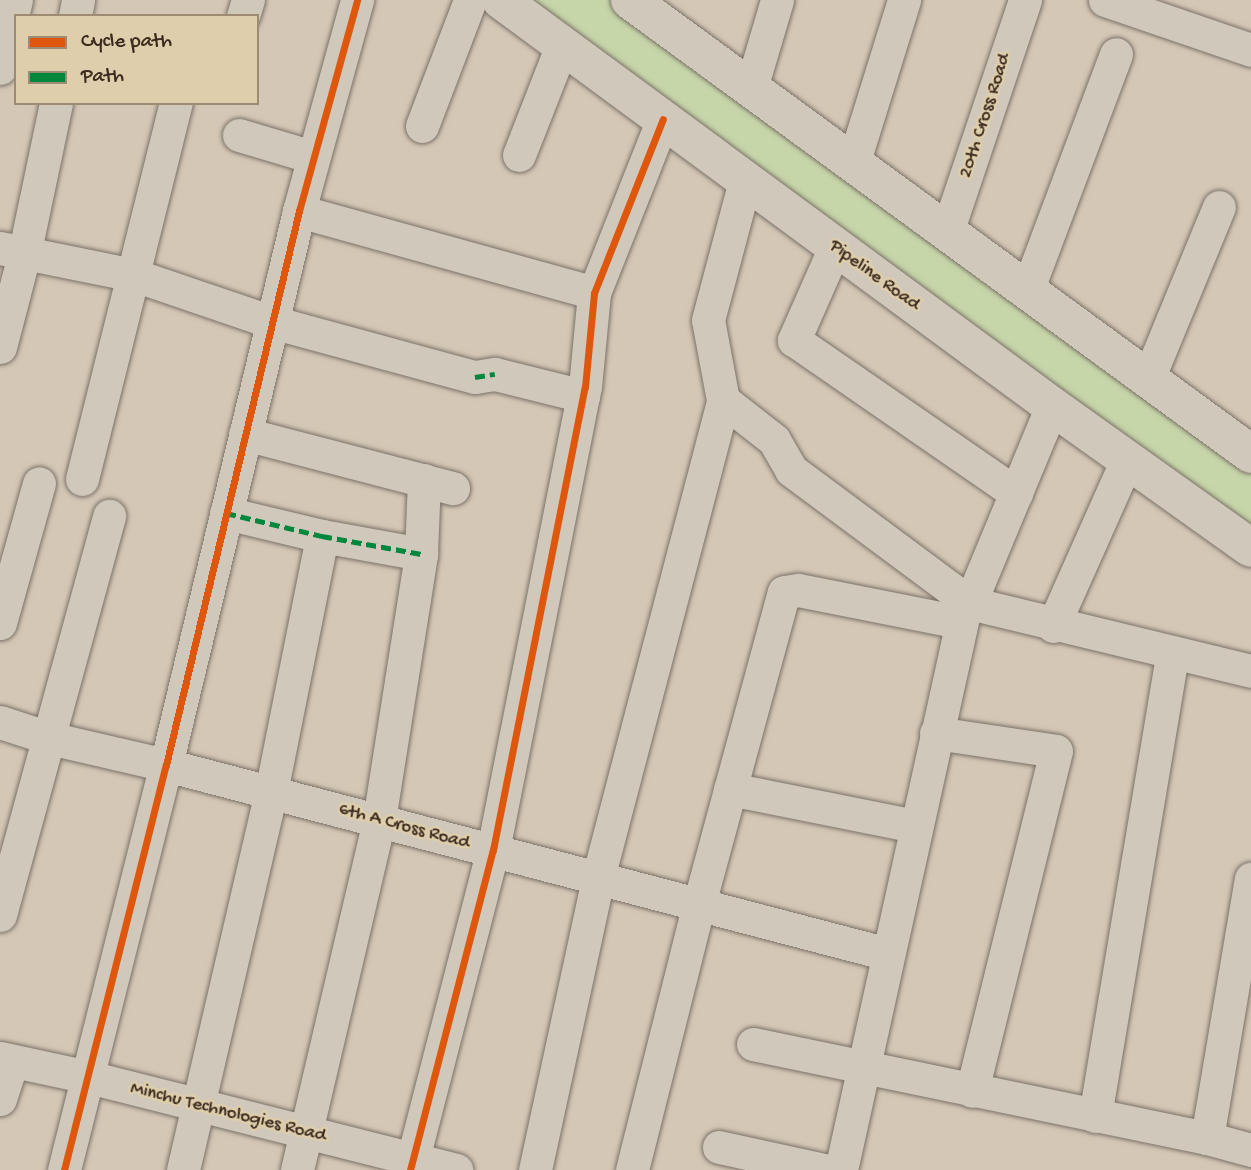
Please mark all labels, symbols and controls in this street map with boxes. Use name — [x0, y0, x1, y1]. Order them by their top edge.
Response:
legend — [14, 14, 259, 105]
text: Cycle path — [81, 30, 172, 55]
street label: 20th Cross Road — [955, 51, 1017, 181]
text: Path — [81, 65, 124, 90]
street label: Pipeline Road — [824, 235, 924, 317]
street label: 6th A Cross Road — [336, 799, 472, 855]
street label: Minchu Technologies Road — [128, 1078, 328, 1148]

